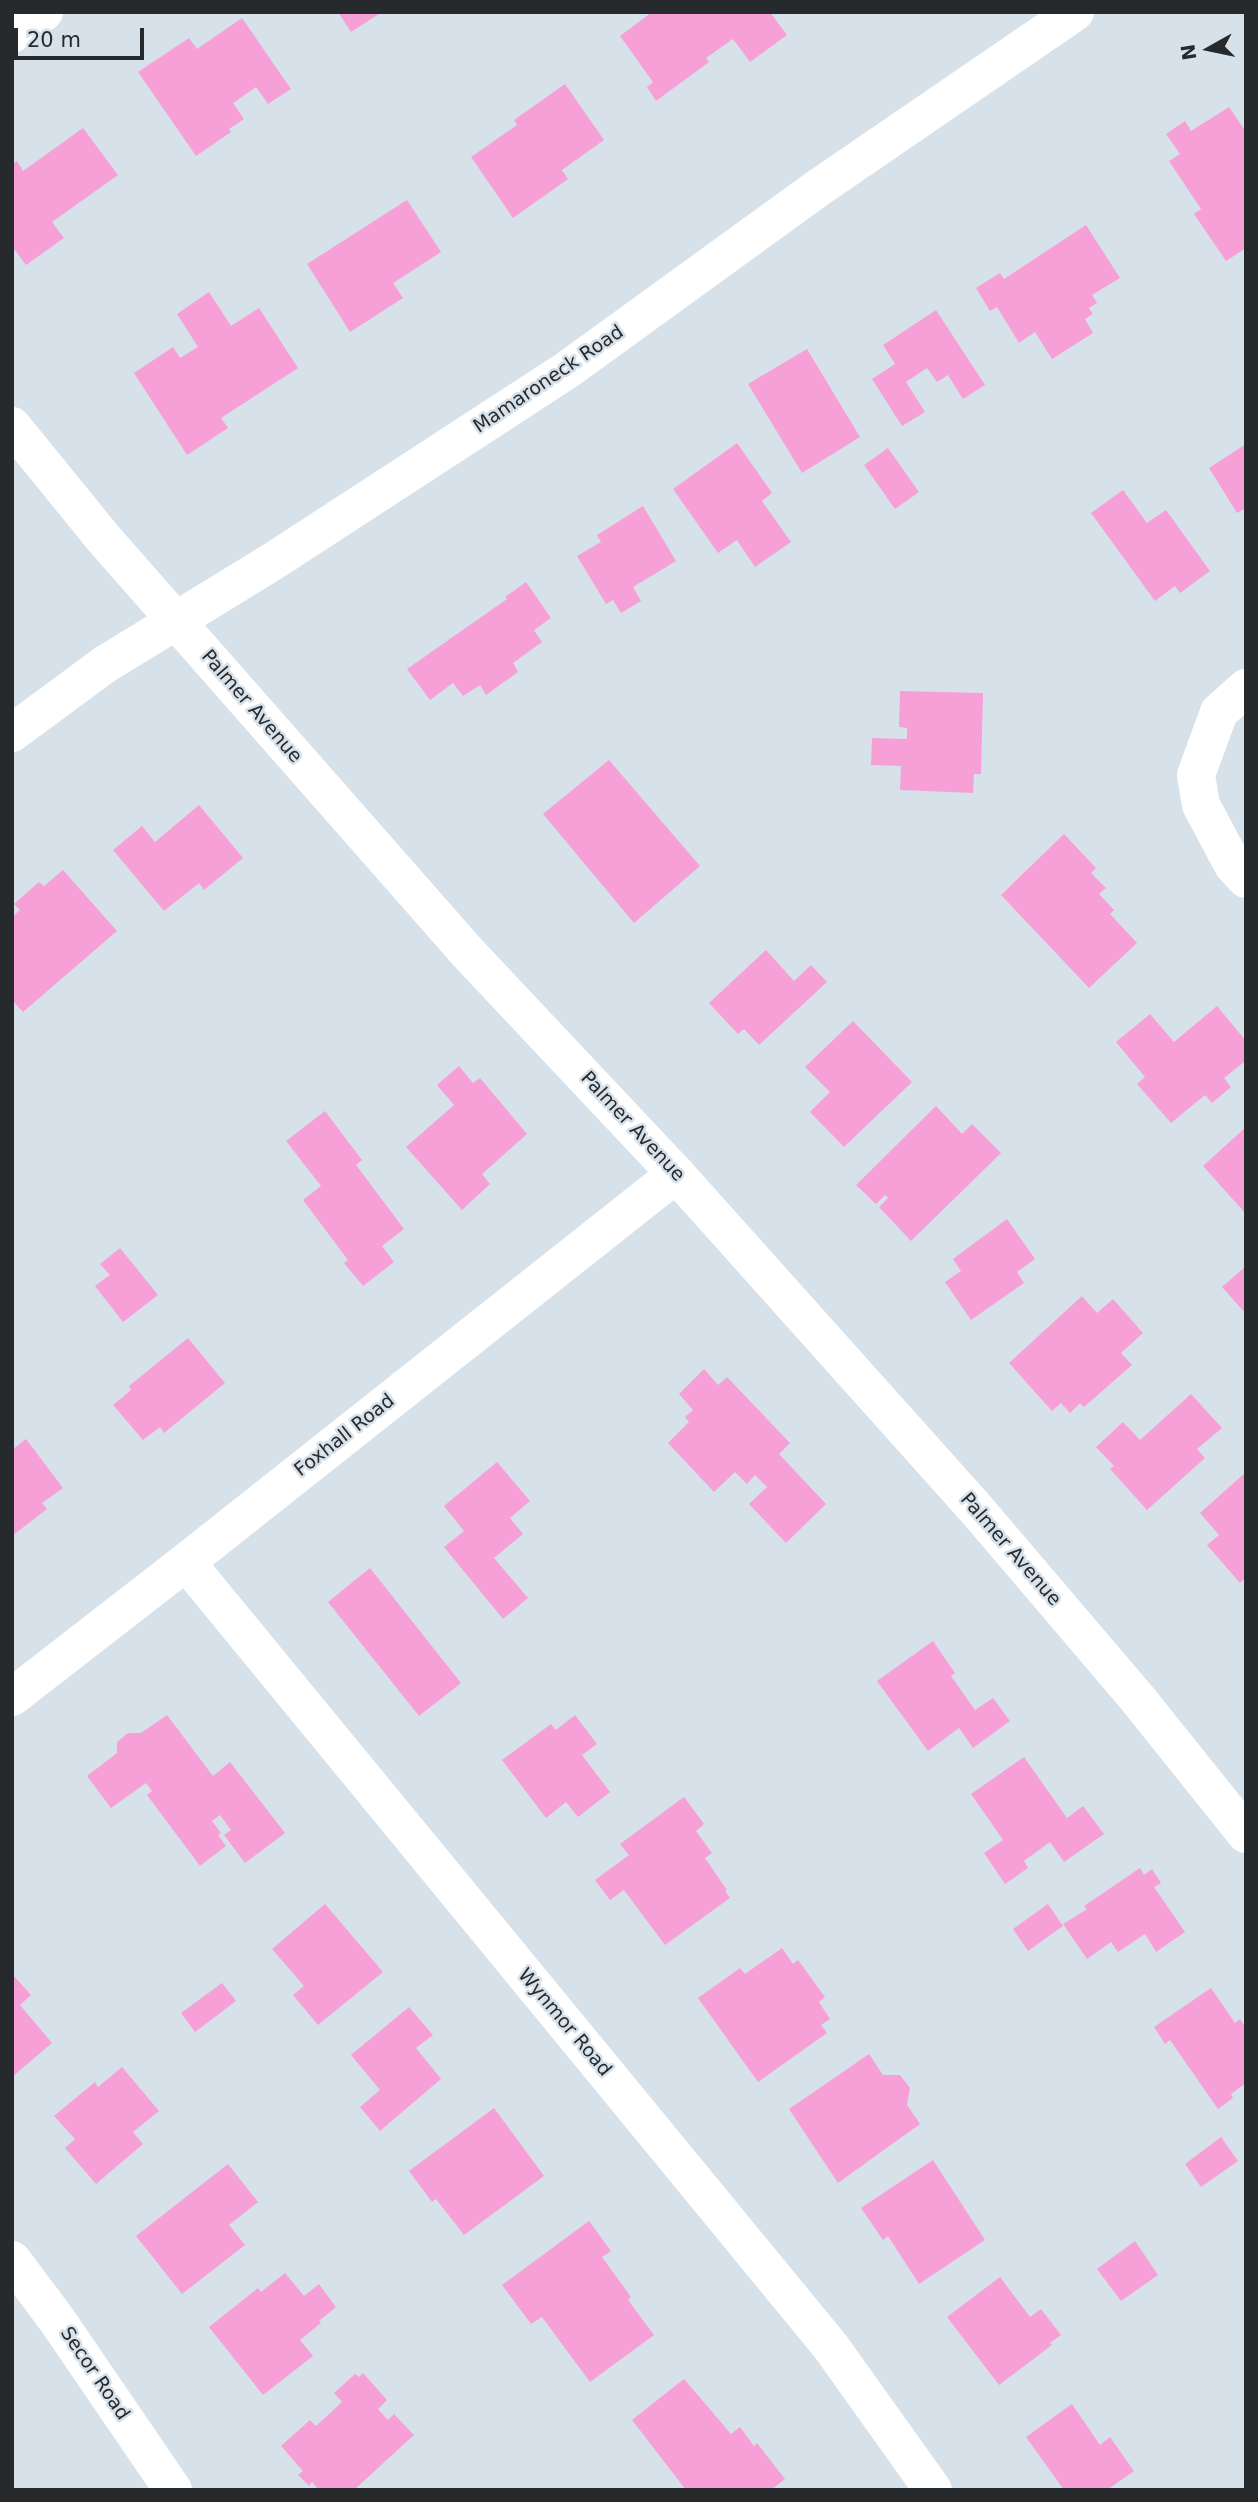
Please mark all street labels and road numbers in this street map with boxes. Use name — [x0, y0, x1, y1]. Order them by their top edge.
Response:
street label: Mamaroneck Road — [470, 321, 628, 439]
street label: Palmer Avenue — [196, 646, 306, 768]
street label: Palmer Avenue — [575, 1067, 689, 1187]
street label: Foxhall Road — [291, 1390, 399, 1482]
street label: Palmer Avenue — [955, 1489, 1065, 1611]
street label: Wynmor Road — [512, 1965, 616, 2081]
street label: Secor Road — [55, 2323, 133, 2425]

